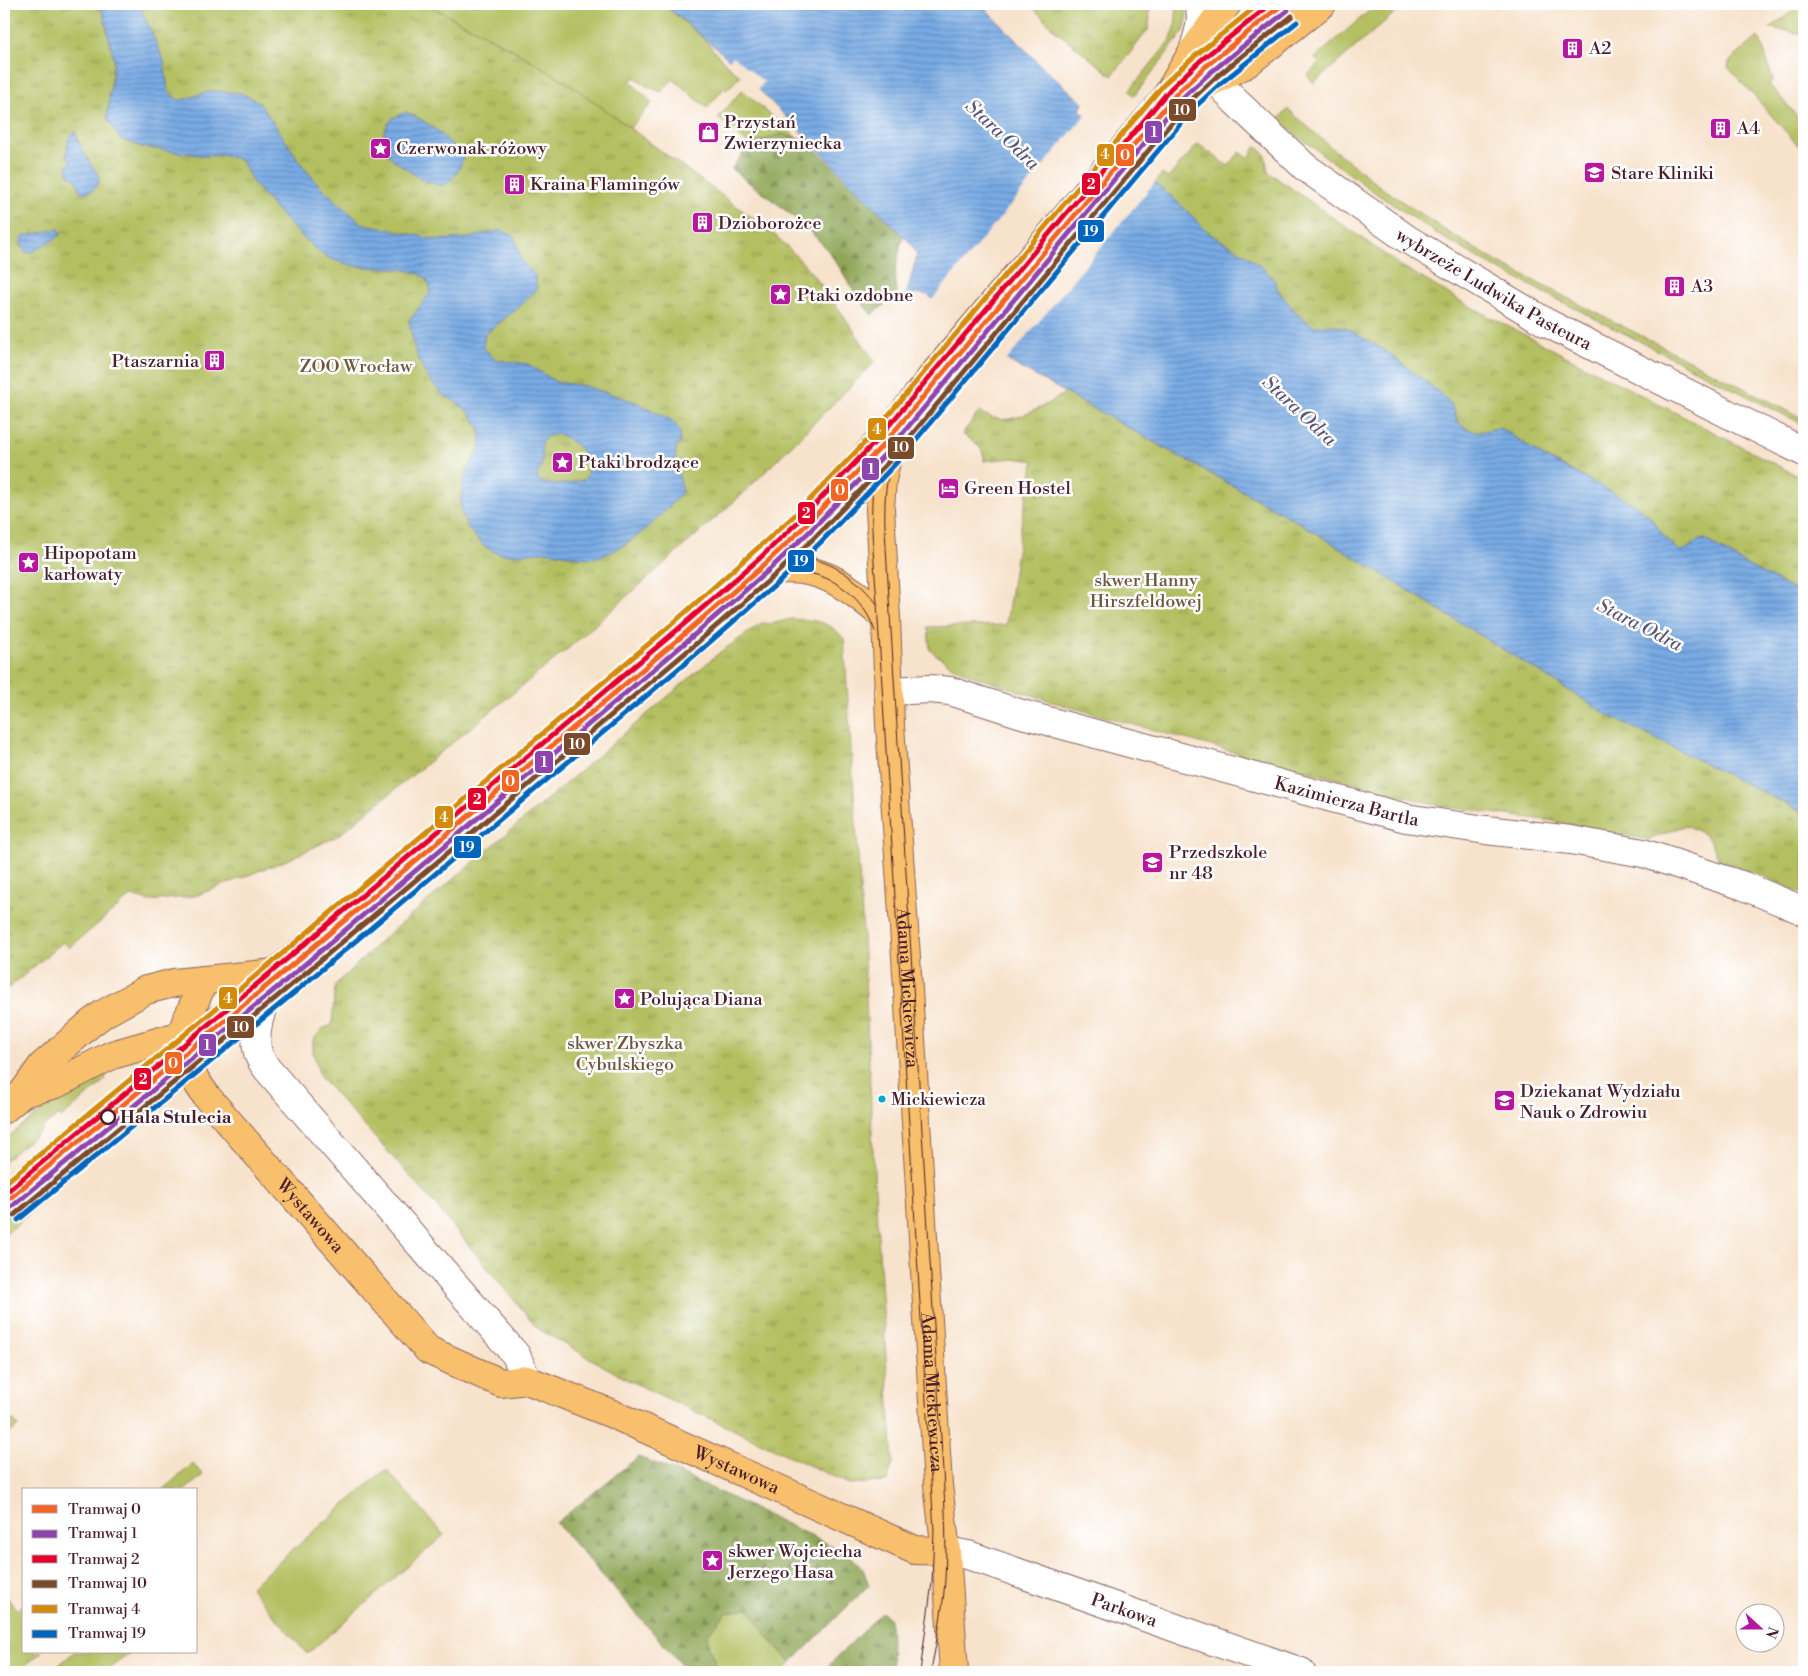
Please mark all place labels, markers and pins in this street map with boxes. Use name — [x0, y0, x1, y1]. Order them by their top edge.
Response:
building icon: A2 — [1561, 36, 1585, 60]
place label: A2 — [1588, 37, 1612, 60]
place label: Przystań Zwierzyniecka — [724, 111, 843, 155]
building icon: A4 — [1709, 116, 1733, 140]
place label: A4 — [1736, 117, 1760, 140]
shop icon: Przystań Zwierzyniecka — [696, 120, 720, 144]
place icon: Czerwonak różowy — [368, 136, 392, 160]
place label: Czerwonak różowy — [396, 137, 547, 160]
school or university icon: Stare Kliniki — [1583, 161, 1607, 185]
place label: Stare Kliniki — [1611, 162, 1714, 185]
building icon: Kraina Flamingów — [502, 172, 526, 196]
place label: Kraina Flamingów — [530, 173, 680, 196]
building icon: Dzioborożce — [690, 211, 714, 235]
place label: Dzioborożce — [718, 212, 822, 235]
building icon: A3 — [1663, 274, 1687, 298]
place label: A3 — [1690, 275, 1713, 298]
place icon: Ptaki ozdobne — [769, 283, 793, 307]
place label: Ptaki ozdobne — [797, 284, 913, 307]
building icon: Ptaszarnia — [203, 349, 227, 373]
place label: Ptaszarnia — [111, 350, 200, 373]
place icon: Ptaki brodzące — [550, 450, 574, 474]
place label: Ptaki brodzące — [578, 451, 699, 474]
hotel icon: Green Hostel — [936, 476, 960, 500]
place label: Green Hostel — [964, 477, 1071, 500]
place label: Hipopotam karłowaty — [44, 542, 137, 586]
place icon: Hipopotam karłowaty — [16, 551, 40, 575]
place label: Przedszkole nr 48 — [1169, 841, 1267, 885]
school or university icon: Przedszkole nr 48 — [1141, 850, 1165, 874]
place icon: Polująca Diana — [612, 987, 636, 1011]
place label: Polująca Diana — [640, 988, 764, 1011]
place label: Dziekanat Wydziału Nauk o Zdrowiu — [1520, 1080, 1681, 1124]
place label: Mickiewicza — [891, 1089, 986, 1111]
school or university icon: Dziekanat Wydziału Nauk o Zdrowiu — [1492, 1089, 1516, 1113]
marker: Mickiewicza — [877, 1094, 887, 1104]
place label: Hala Stulecia — [120, 1106, 232, 1129]
marker: Hala Stulecia — [100, 1109, 116, 1125]
place label: skwer Wojciecha Jerzego Hasa — [727, 1540, 863, 1584]
place icon: skwer Wojciecha Jerzego Hasa — [700, 1549, 724, 1573]

